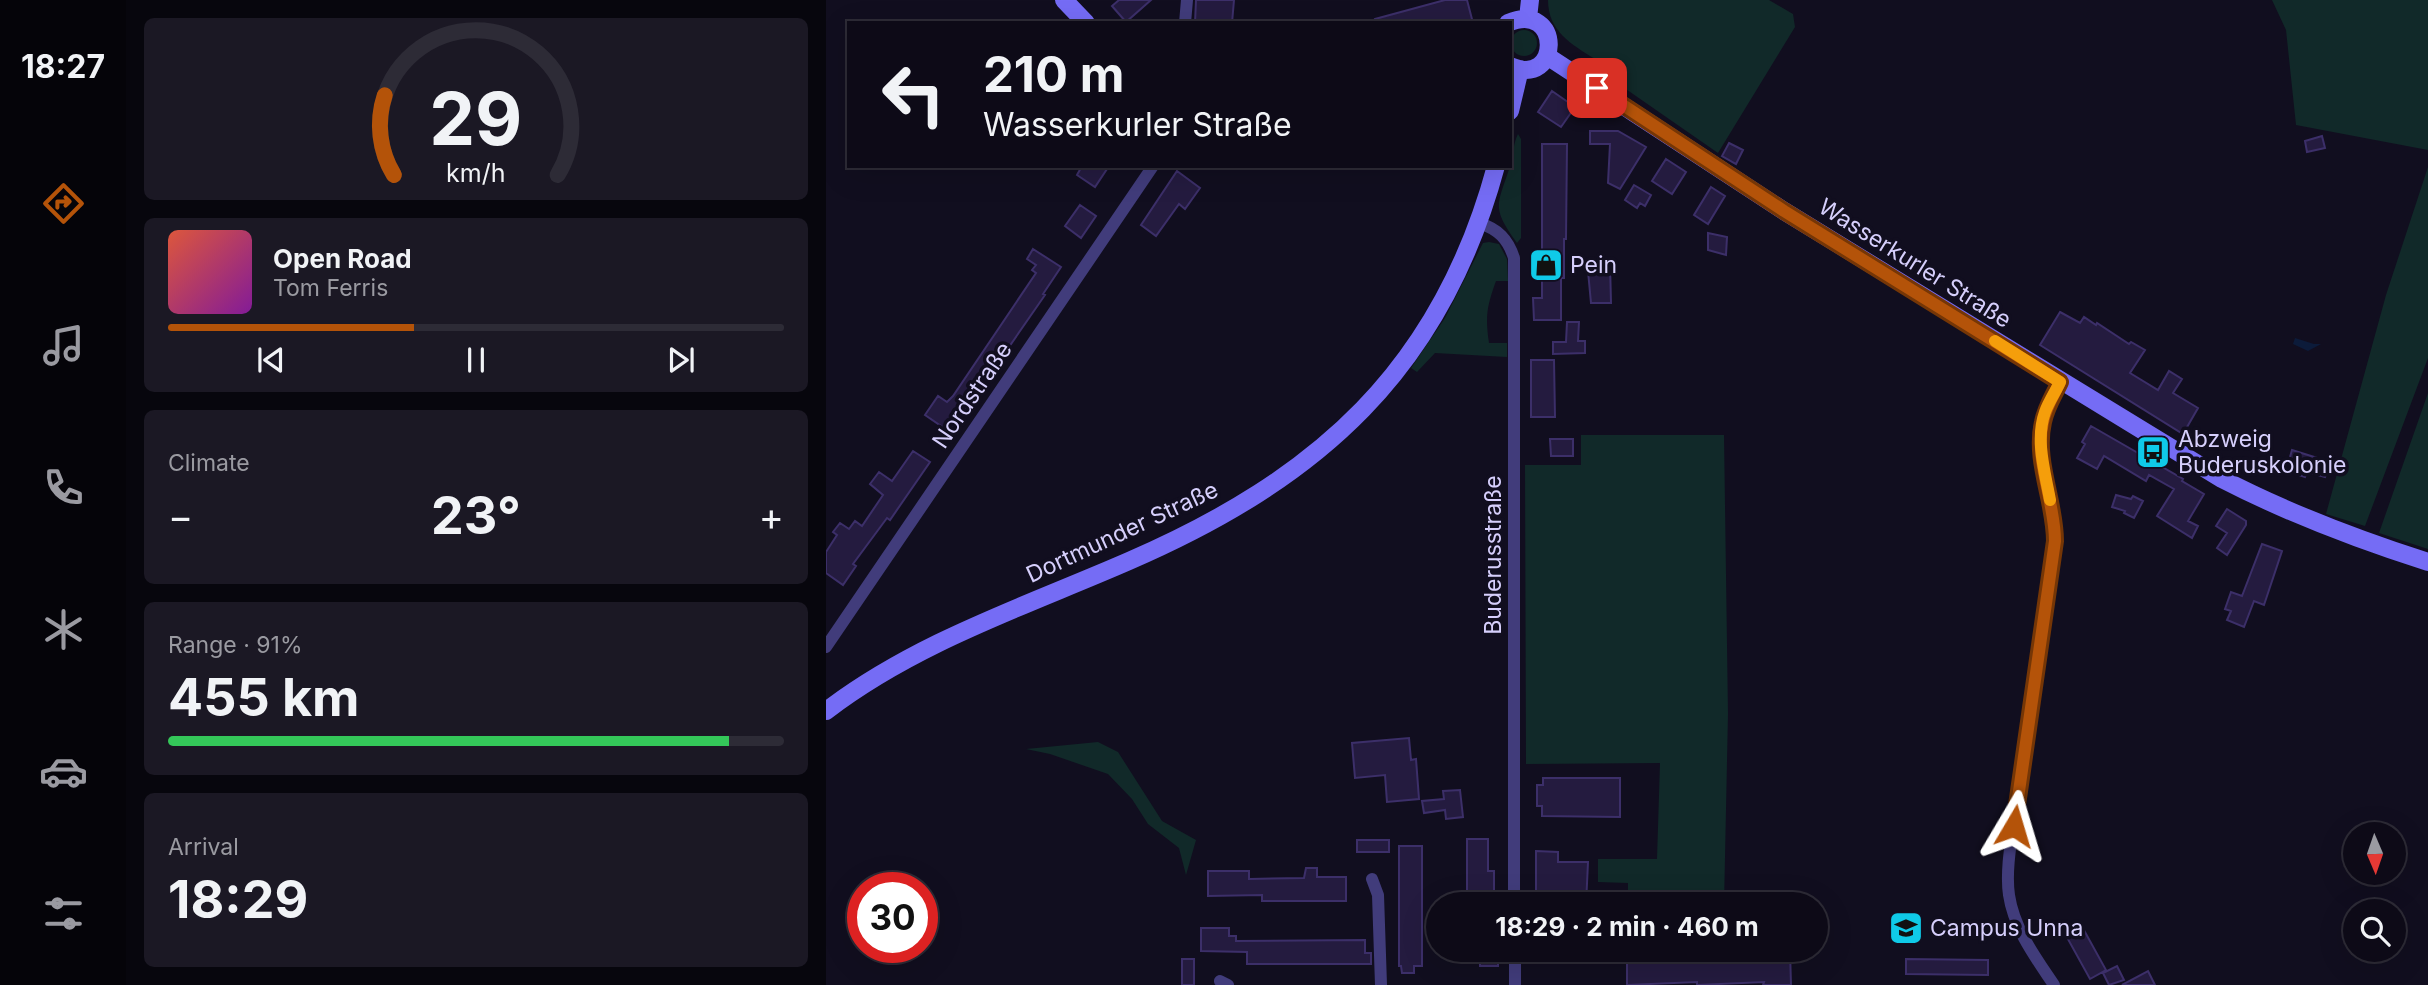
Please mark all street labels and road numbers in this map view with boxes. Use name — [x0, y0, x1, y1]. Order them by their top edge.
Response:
street label: Wasserkurler Straße — [1813, 192, 2017, 334]
street label: Nordstraße — [926, 336, 1018, 454]
street label: Dortmunder Straße — [1022, 475, 1222, 589]
street label: Buderusstraße — [1479, 475, 1507, 635]

